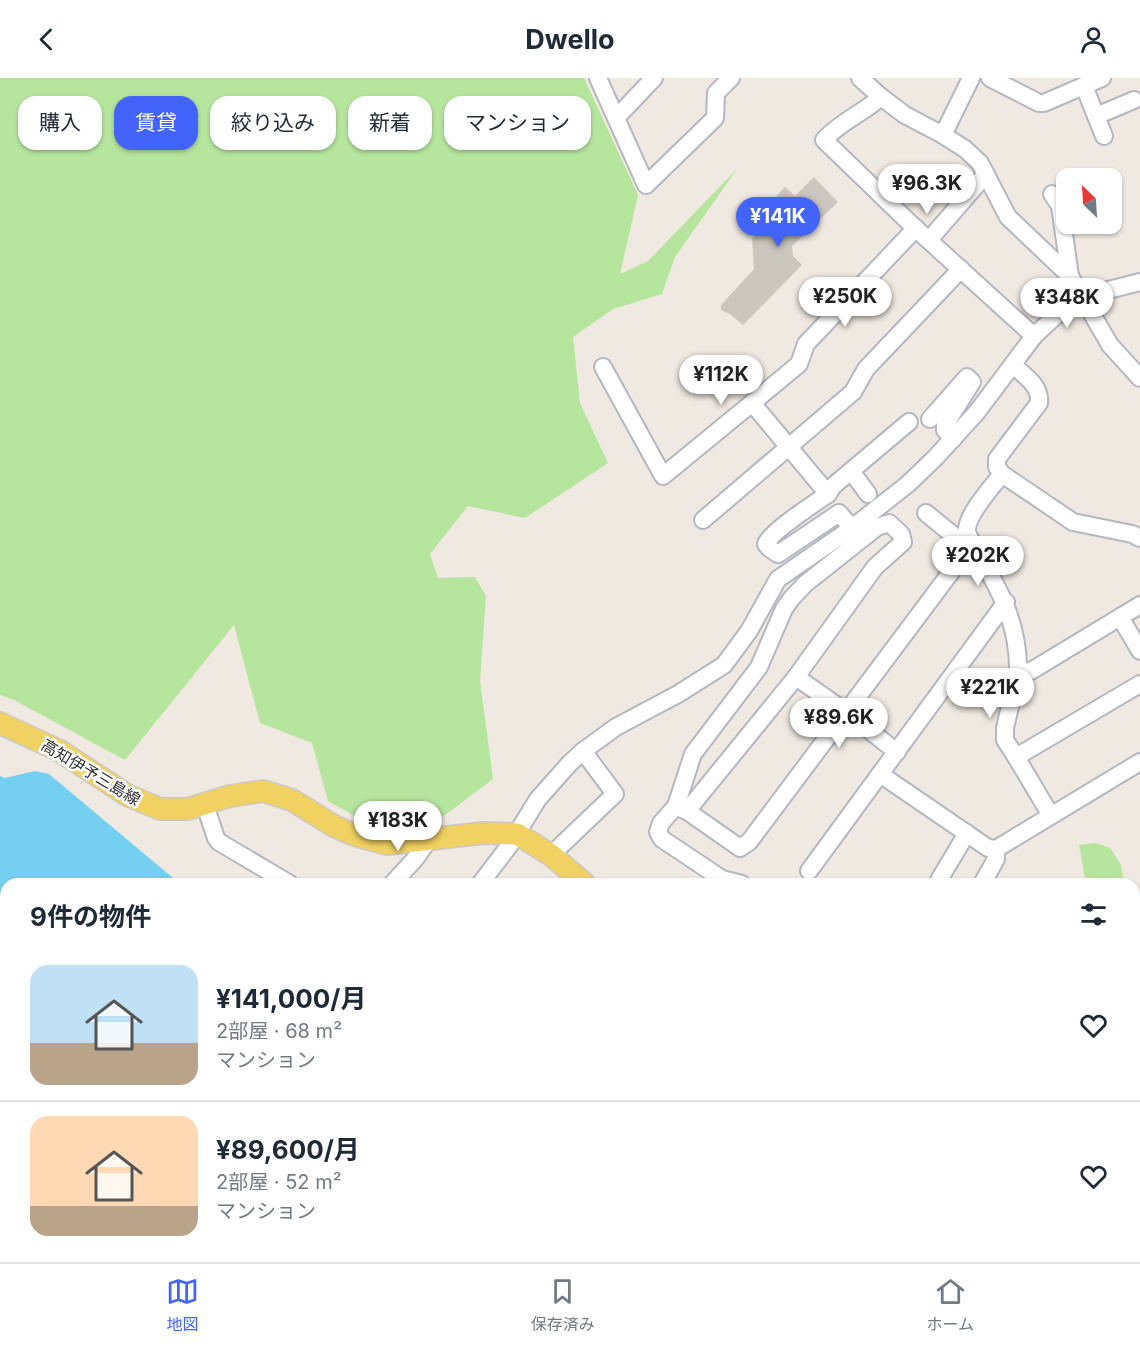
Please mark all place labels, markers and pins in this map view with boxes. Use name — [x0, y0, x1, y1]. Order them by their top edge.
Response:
pin: ¥96.3K — [878, 164, 976, 215]
pin: ¥141K — [736, 197, 820, 248]
pin: ¥250K — [803, 277, 887, 328]
pin: ¥348K — [1025, 278, 1109, 329]
pin: ¥112K — [679, 355, 763, 406]
pin: ¥202K — [936, 536, 1020, 587]
pin: ¥221K — [948, 668, 1032, 719]
pin: ¥89.6K — [790, 698, 888, 749]
pin: ¥183K — [356, 801, 440, 852]

